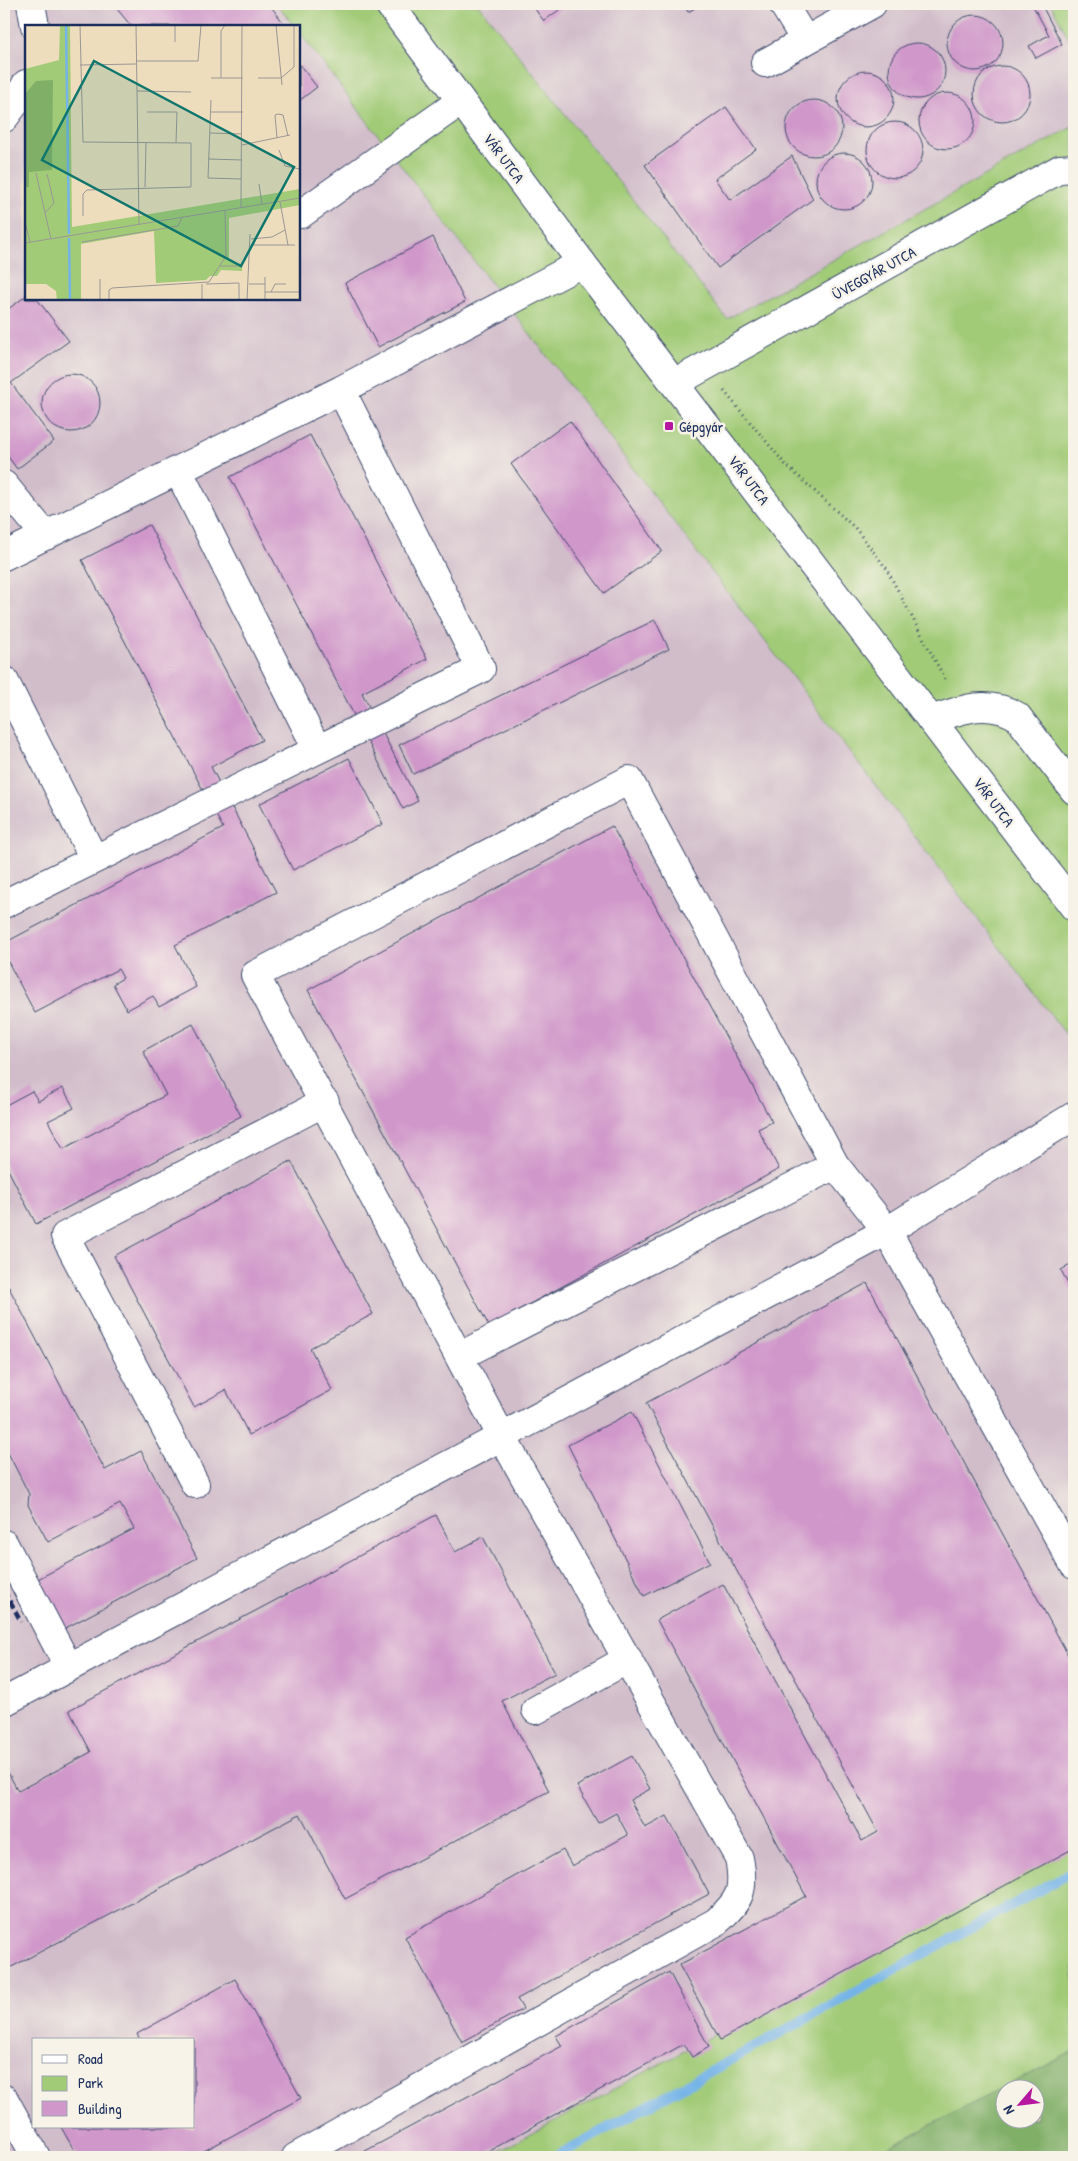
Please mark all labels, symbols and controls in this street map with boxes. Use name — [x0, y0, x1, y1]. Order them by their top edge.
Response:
inset map — [25, 25, 300, 300]
street label: VÁR UTCA — [479, 129, 530, 188]
street label: ÜVEGGYÁR UTCA — [828, 241, 920, 305]
place label: Gépgyár — [679, 416, 723, 437]
marker: Gépgyár — [663, 420, 675, 432]
street label: VÁR UTCA — [724, 451, 775, 510]
street label: VÁR UTCA — [969, 773, 1020, 832]
legend — [32, 2038, 195, 2128]
text: Road — [78, 2048, 103, 2069]
text: Park — [78, 2072, 103, 2093]
north arrow — [996, 2078, 1046, 2128]
text: Building — [78, 2098, 122, 2119]
text: N — [998, 2102, 1018, 2118]

